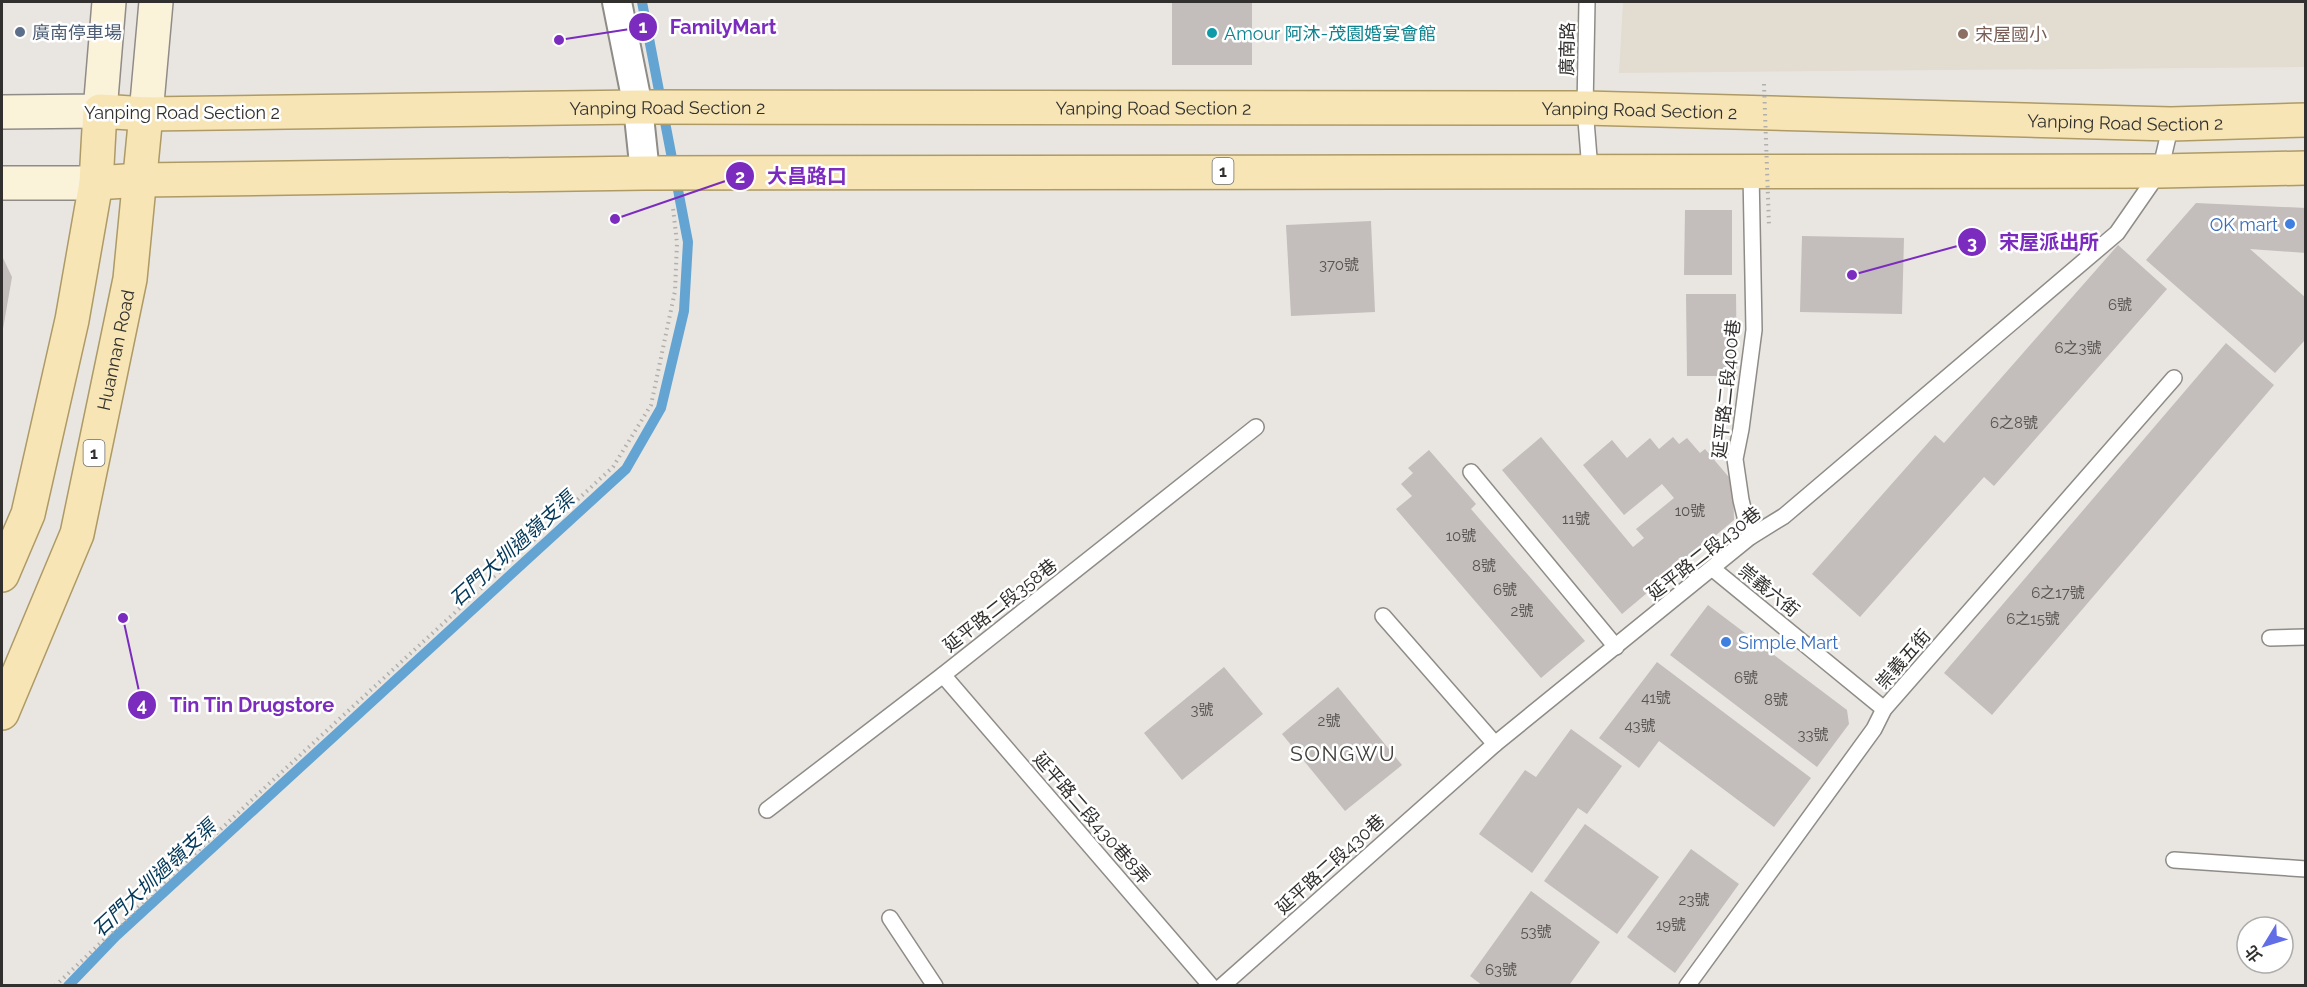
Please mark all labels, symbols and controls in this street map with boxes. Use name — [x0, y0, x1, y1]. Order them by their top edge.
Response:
callout: FamilyMart — [628, 8, 789, 46]
text: FamilyMart — [670, 15, 777, 39]
text: 1 — [639, 16, 648, 37]
place label: 廣南停車場 — [32, 22, 122, 43]
street label: 廣南路 — [1556, 22, 1578, 76]
place label: Amour 阿沐-茂園婚宴會館 — [1224, 23, 1436, 44]
place label: 宋屋國小 — [1975, 24, 2047, 45]
marker: 廣南停車場 — [13, 25, 27, 39]
marker: Amour 阿沐-茂園婚宴會館 — [1205, 26, 1219, 40]
marker: 宋屋國小 — [1956, 27, 1970, 41]
street label: Yanping Road Section 2 — [569, 96, 765, 118]
street label: Yanping Road Section 2 — [1055, 97, 1251, 118]
street label: Yanping Road Section 2 — [1541, 97, 1738, 123]
street label: Yanping Road Section 2 — [84, 102, 280, 123]
street label: Yanping Road Section 2 — [2027, 110, 2224, 135]
callout: 大昌路口 — [725, 157, 859, 195]
road number: 1 — [1212, 158, 1234, 184]
text: 大昌路口 — [767, 164, 847, 188]
text: 2 — [735, 166, 745, 187]
place label: OK mart — [2210, 214, 2278, 235]
marker: OK mart — [2283, 217, 2297, 231]
callout: 宋屋派出所 — [1957, 223, 2111, 261]
text: 宋屋派出所 — [1999, 230, 2099, 254]
text: 3 — [1967, 232, 1977, 253]
house number: 370號 — [1319, 256, 1359, 274]
street label: Huannan Road — [92, 288, 138, 412]
house number: 6號 — [2108, 296, 2132, 314]
street label: 延平路二段400巷 — [1708, 318, 1744, 460]
house number: 6之3號 — [2054, 339, 2102, 357]
house number: 6之8號 — [1990, 414, 2038, 432]
road number: 1 — [84, 440, 104, 466]
water label: 石門大圳過嶺支渠 — [445, 485, 582, 611]
street label: 延平路二段430巷 — [1643, 502, 1765, 604]
house number: 10號 — [1675, 502, 1705, 520]
house number: 11號 — [1562, 510, 1590, 528]
house number: 10號 — [1446, 527, 1476, 545]
street label: 延平路二段358巷 — [939, 554, 1061, 656]
house number: 8號 — [1472, 557, 1496, 575]
street label: 崇義六街 — [1734, 559, 1804, 621]
house number: 6號 — [1493, 581, 1517, 599]
house number: 6之17號 — [2031, 584, 2085, 602]
house number: 2號 — [1511, 602, 1533, 620]
house number: 6之15號 — [2006, 610, 2060, 628]
street label: 崇義五街 — [1871, 625, 1935, 693]
place label: Simple Mart — [1738, 632, 1838, 653]
marker: Simple Mart — [1719, 635, 1733, 649]
house number: 6號 — [1734, 669, 1758, 687]
callout: Tin Tin Drugstore — [127, 686, 346, 724]
house number: 41號 — [1641, 689, 1671, 707]
house number: 8號 — [1764, 691, 1788, 709]
text: Tin Tin Drugstore — [170, 693, 334, 717]
text: 4 — [137, 694, 147, 715]
house number: 3號 — [1190, 701, 1214, 719]
house number: 2號 — [1318, 712, 1340, 730]
house number: 43號 — [1624, 717, 1656, 735]
house number: 33號 — [1797, 726, 1829, 744]
district label: SONGWU — [1290, 741, 1396, 766]
street label: 延平路二段430巷8弄 — [1029, 748, 1155, 888]
street label: 延平路二段430巷 — [1272, 810, 1388, 918]
water label: 石門大圳過嶺支渠 — [87, 813, 223, 941]
house number: 23號 — [1679, 891, 1709, 909]
north arrow — [2235, 915, 2295, 975]
house number: 19號 — [1656, 916, 1686, 934]
house number: 53號 — [1520, 923, 1552, 941]
text: 北 — [2241, 942, 2266, 966]
house number: 63號 — [1485, 961, 1517, 979]

